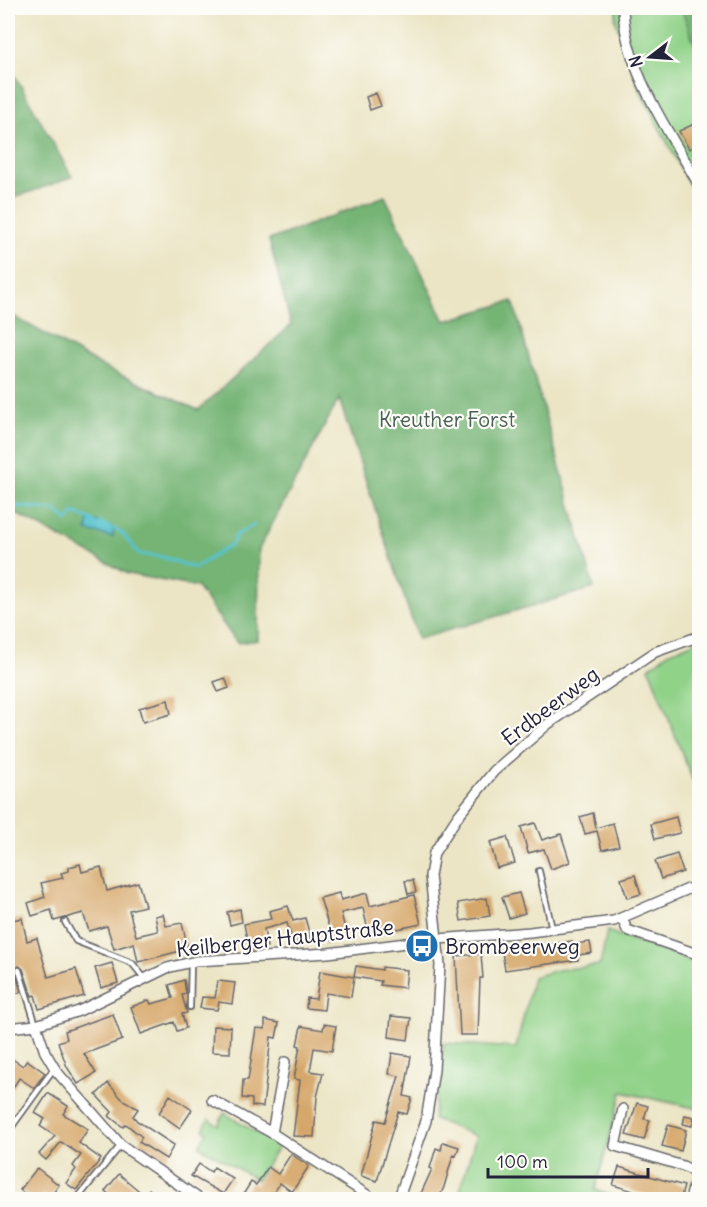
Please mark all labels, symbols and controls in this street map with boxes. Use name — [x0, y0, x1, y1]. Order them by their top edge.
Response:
north arrow — [620, 27, 680, 87]
text: N — [624, 53, 647, 70]
park label: Kreuther Forst — [379, 406, 515, 433]
street label: Erdbeerweg — [496, 661, 604, 751]
street label: Keilberger Hauptstraße — [175, 913, 395, 963]
bus stop icon: Brombeerweg — [404, 928, 440, 964]
place label: Brombeerweg — [445, 933, 580, 960]
scale bar — [488, 1141, 648, 1179]
text: 100 m — [497, 1150, 548, 1173]

